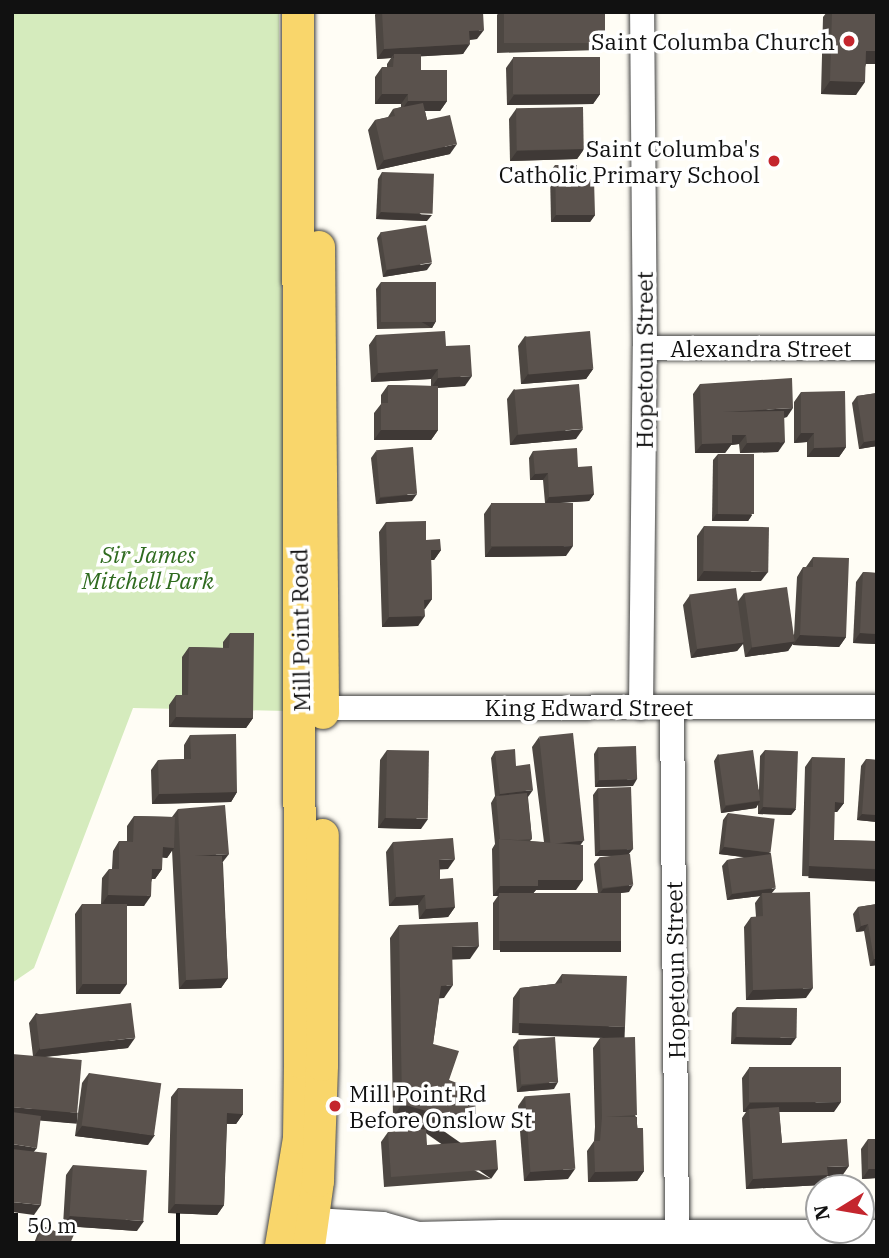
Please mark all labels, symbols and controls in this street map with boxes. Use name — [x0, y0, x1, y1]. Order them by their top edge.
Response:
place label: Saint Columba Church — [591, 27, 835, 55]
marker: Saint Columba Church — [841, 33, 857, 49]
place label: Saint Columba's Catholic Primary School — [499, 134, 760, 188]
marker: Saint Columba's Catholic Primary School — [766, 153, 782, 169]
street label: Hopetoun Street — [630, 271, 658, 449]
street label: Alexandra Street — [670, 334, 852, 362]
park label: Sir James Mitchell Park — [82, 540, 214, 594]
street label: Mill Point Road — [285, 548, 315, 712]
street label: King Edward Street — [485, 693, 693, 721]
street label: Hopetoun Street — [660, 881, 690, 1059]
place label: Mill Point Rd Before Onslow St — [349, 1079, 532, 1133]
marker: Mill Point Rd Before Onslow St — [327, 1098, 343, 1114]
north arrow — [805, 1174, 875, 1244]
scale bar — [18, 1198, 184, 1242]
text: N — [808, 1203, 835, 1222]
text: 50 m — [27, 1211, 77, 1239]

